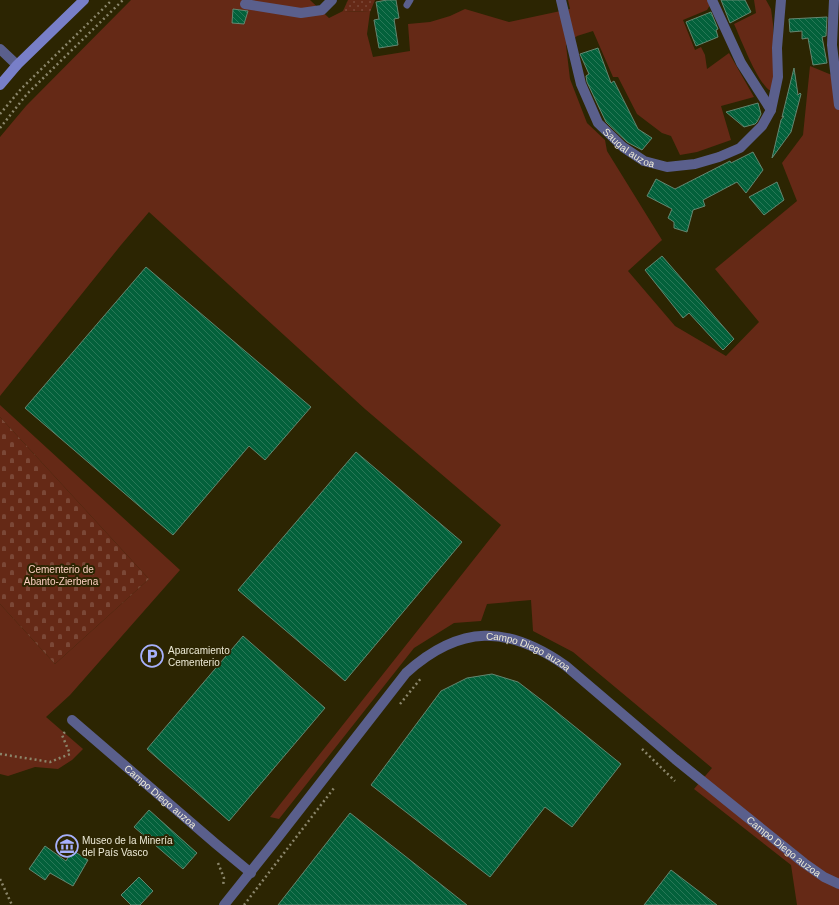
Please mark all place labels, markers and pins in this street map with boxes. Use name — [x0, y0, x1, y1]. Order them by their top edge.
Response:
parking icon: Aparcamiento Cementerio — [139, 643, 165, 669]
place label: Aparcamiento Cementerio — [168, 645, 230, 668]
museum icon: Museo de la Minería del País Vasco — [54, 833, 80, 859]
place label: Museo de la Minería del País Vasco — [82, 835, 173, 858]

